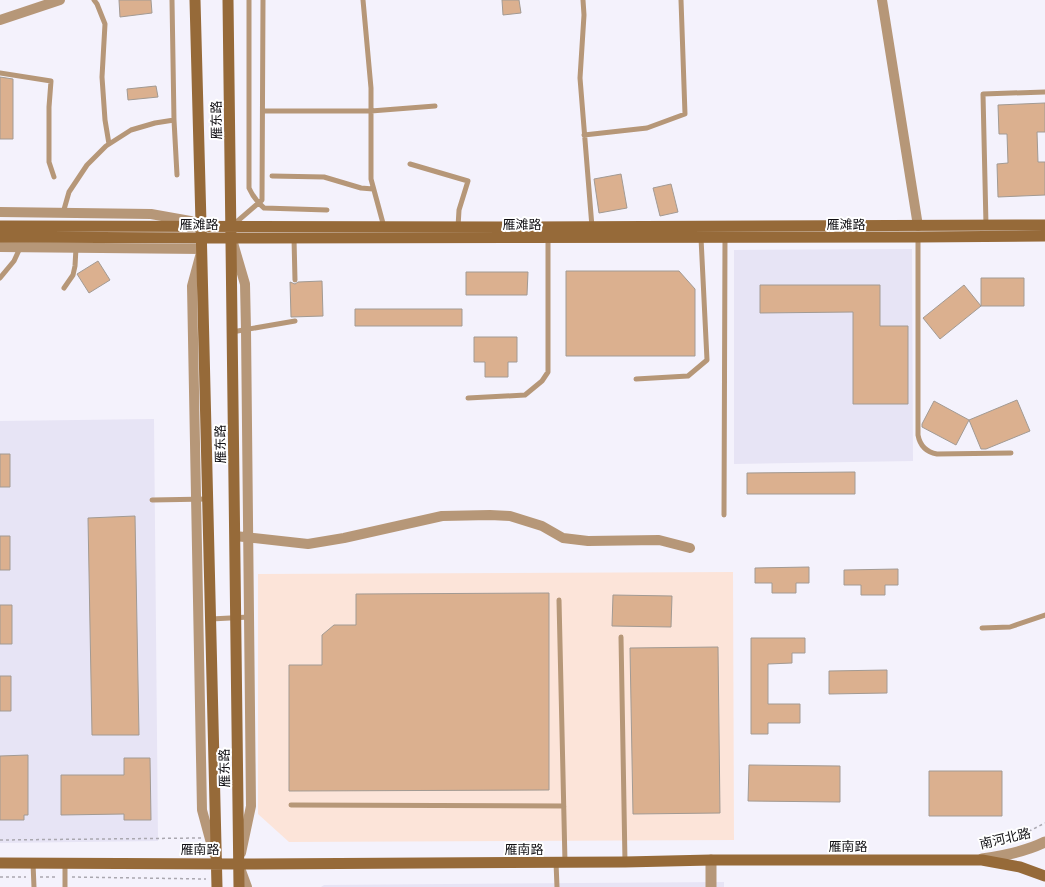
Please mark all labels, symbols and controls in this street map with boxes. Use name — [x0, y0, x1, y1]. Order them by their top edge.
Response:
street label: 雁东路 — [208, 100, 224, 140]
street label: 雁滩路 — [179, 216, 219, 232]
street label: 雁滩路 — [502, 216, 542, 232]
street label: 雁滩路 — [826, 216, 866, 232]
street label: 雁东路 — [212, 424, 228, 464]
street label: 雁东路 — [216, 748, 232, 788]
street label: 南河北路 — [978, 824, 1032, 852]
street label: 雁南路 — [828, 838, 868, 854]
street label: 雁南路 — [180, 841, 220, 857]
street label: 雁南路 — [504, 841, 544, 857]

